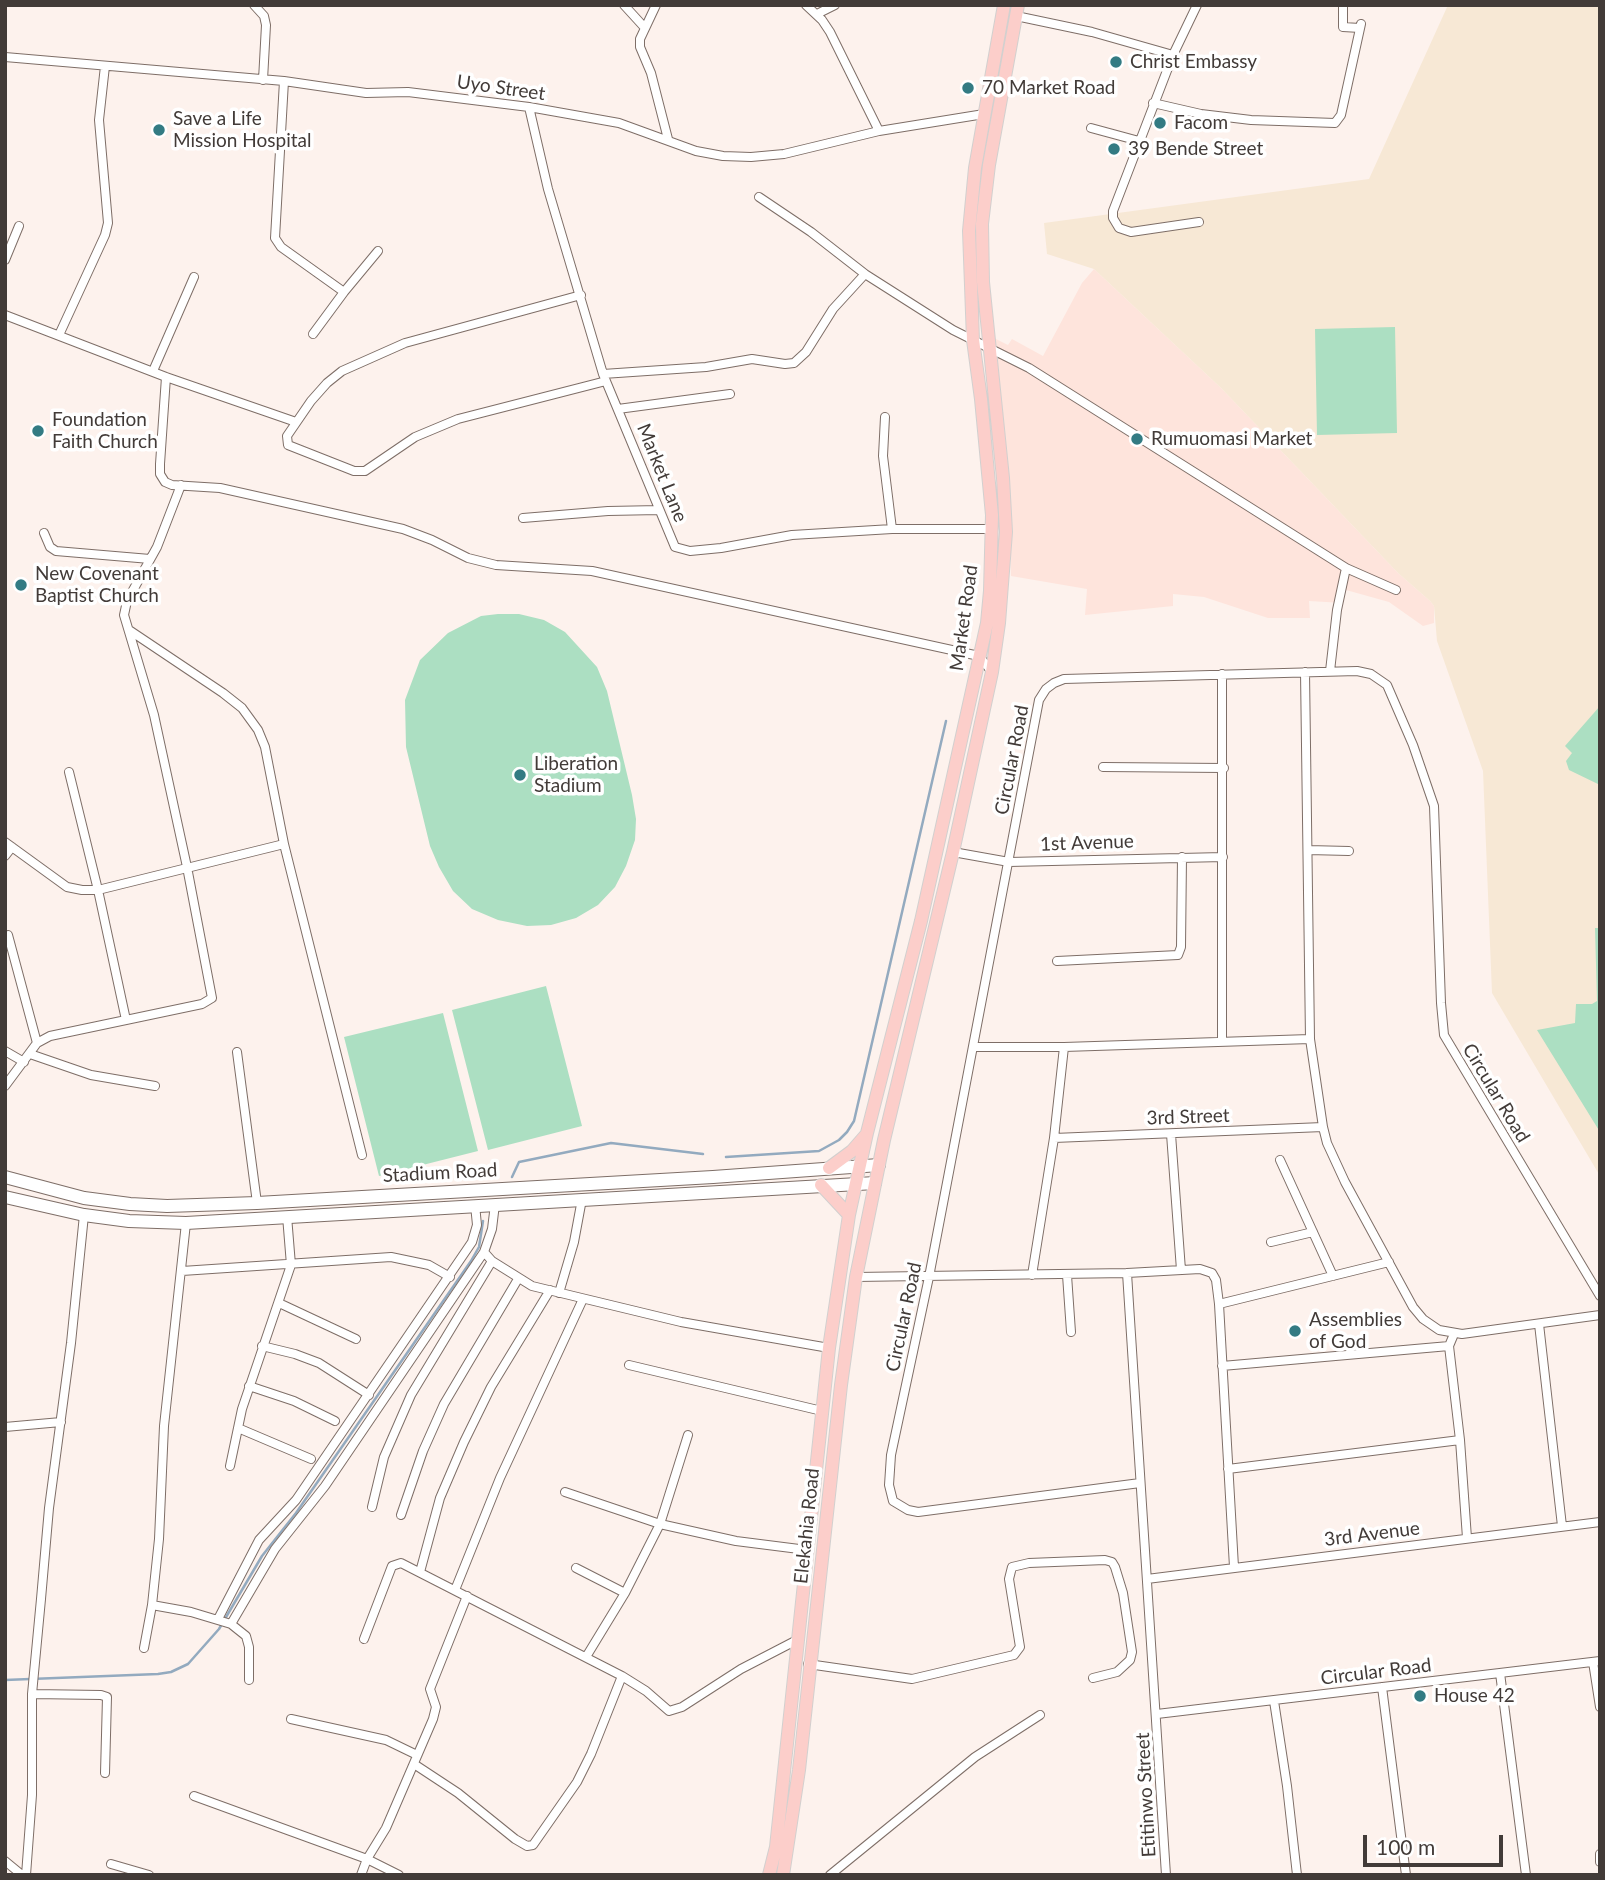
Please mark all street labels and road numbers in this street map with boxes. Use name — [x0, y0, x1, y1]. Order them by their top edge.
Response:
street label: Uyo Street — [455, 71, 547, 105]
street label: Market Lane — [632, 420, 692, 526]
street label: Market Road — [945, 564, 983, 672]
street label: Circular Road — [990, 703, 1034, 817]
street label: 1st Avenue — [1040, 830, 1134, 856]
street label: Circular Road — [1458, 1039, 1534, 1147]
street label: 3rd Street — [1146, 1104, 1230, 1130]
street label: Stadium Road — [382, 1159, 498, 1187]
street label: Circular Road — [881, 1260, 927, 1374]
street label: Elekahia Road — [790, 1467, 824, 1585]
street label: 3rd Avenue — [1323, 1517, 1421, 1551]
street label: Circular Road — [1319, 1654, 1433, 1690]
street label: Etitinwo Street — [1131, 1732, 1161, 1858]

